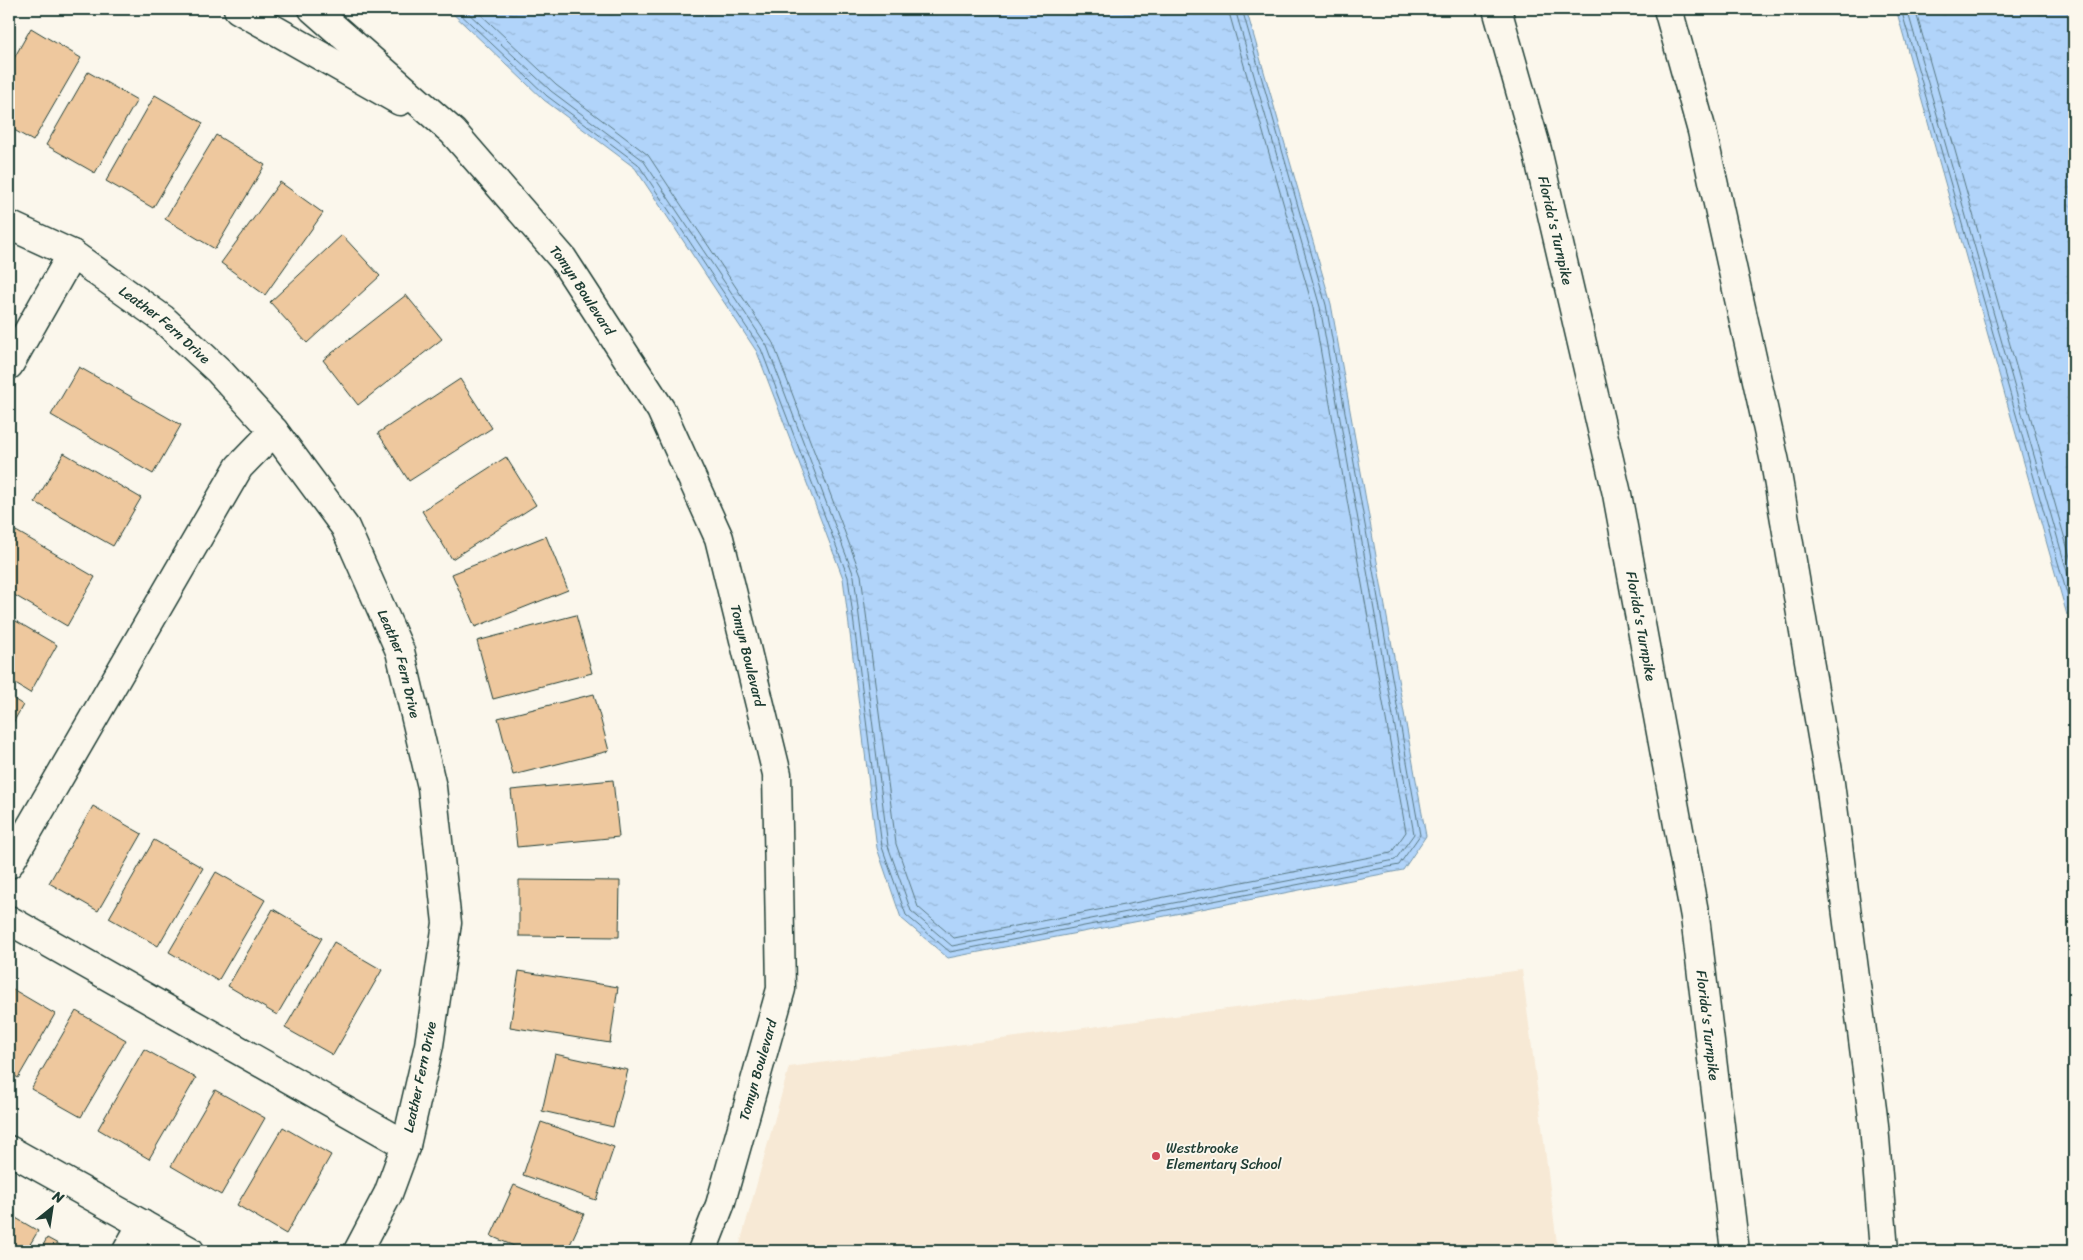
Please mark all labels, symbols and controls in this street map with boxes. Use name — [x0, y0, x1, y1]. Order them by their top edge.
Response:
street label: Florida's Turnpike — [1531, 173, 1580, 287]
street label: Tomyn Boulevard — [543, 239, 623, 342]
street label: Leather Fern Drive — [114, 279, 217, 370]
street label: Florida's Turnpike — [1619, 569, 1664, 683]
street label: Tomyn Boulevard — [723, 602, 773, 711]
street label: Leather Fern Drive — [370, 605, 428, 721]
street label: Florida's Turnpike — [1689, 969, 1727, 1082]
street label: Tomyn Boulevard — [732, 1015, 785, 1124]
street label: Leather Fern Drive — [396, 1019, 444, 1135]
place label: Westbrooke Elementary School — [1166, 1136, 1283, 1177]
marker: Westbrooke Elementary School — [1150, 1150, 1162, 1162]
north arrow — [28, 1182, 78, 1232]
text: N — [47, 1183, 69, 1211]

